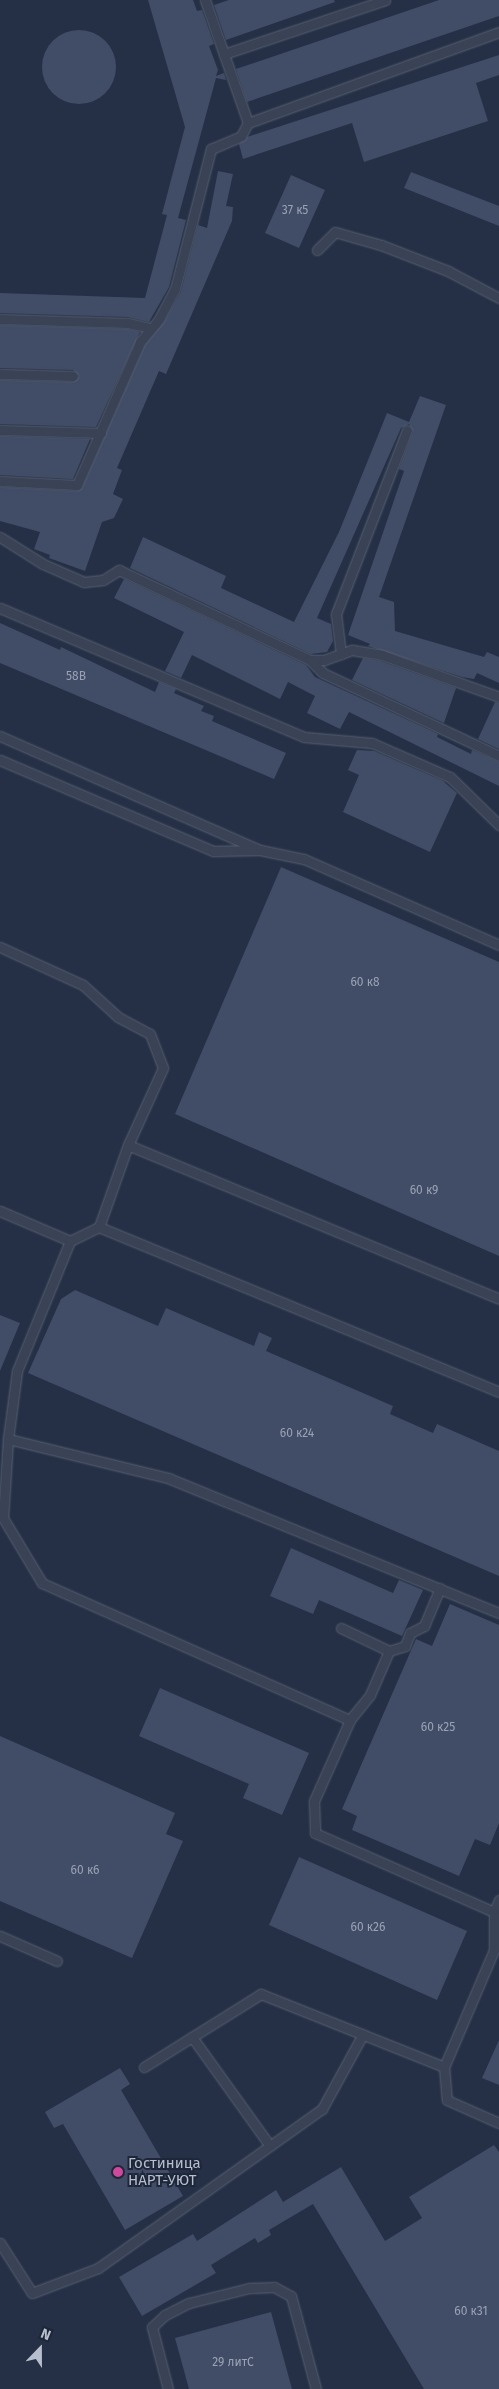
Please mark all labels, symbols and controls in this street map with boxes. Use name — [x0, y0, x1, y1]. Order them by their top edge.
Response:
house number: 37 к5 — [282, 204, 308, 218]
house number: 58В — [66, 670, 86, 684]
house number: 60 к8 — [350, 976, 380, 990]
house number: 60 к9 — [410, 1184, 438, 1198]
house number: 60 к24 — [280, 1427, 314, 1441]
house number: 60 к25 — [421, 1721, 455, 1735]
house number: 60 к6 — [71, 1864, 99, 1878]
house number: 60 к26 — [351, 1921, 385, 1935]
place label: Гостиница НАРТ-УЮТ — [128, 2154, 201, 2189]
marker: Гостиница НАРТ-УЮТ — [112, 2166, 124, 2178]
house number: 60 к31 — [454, 2305, 488, 2319]
north arrow — [15, 2324, 65, 2374]
text: N — [38, 2325, 53, 2344]
house number: 29 литС — [212, 2356, 254, 2370]

